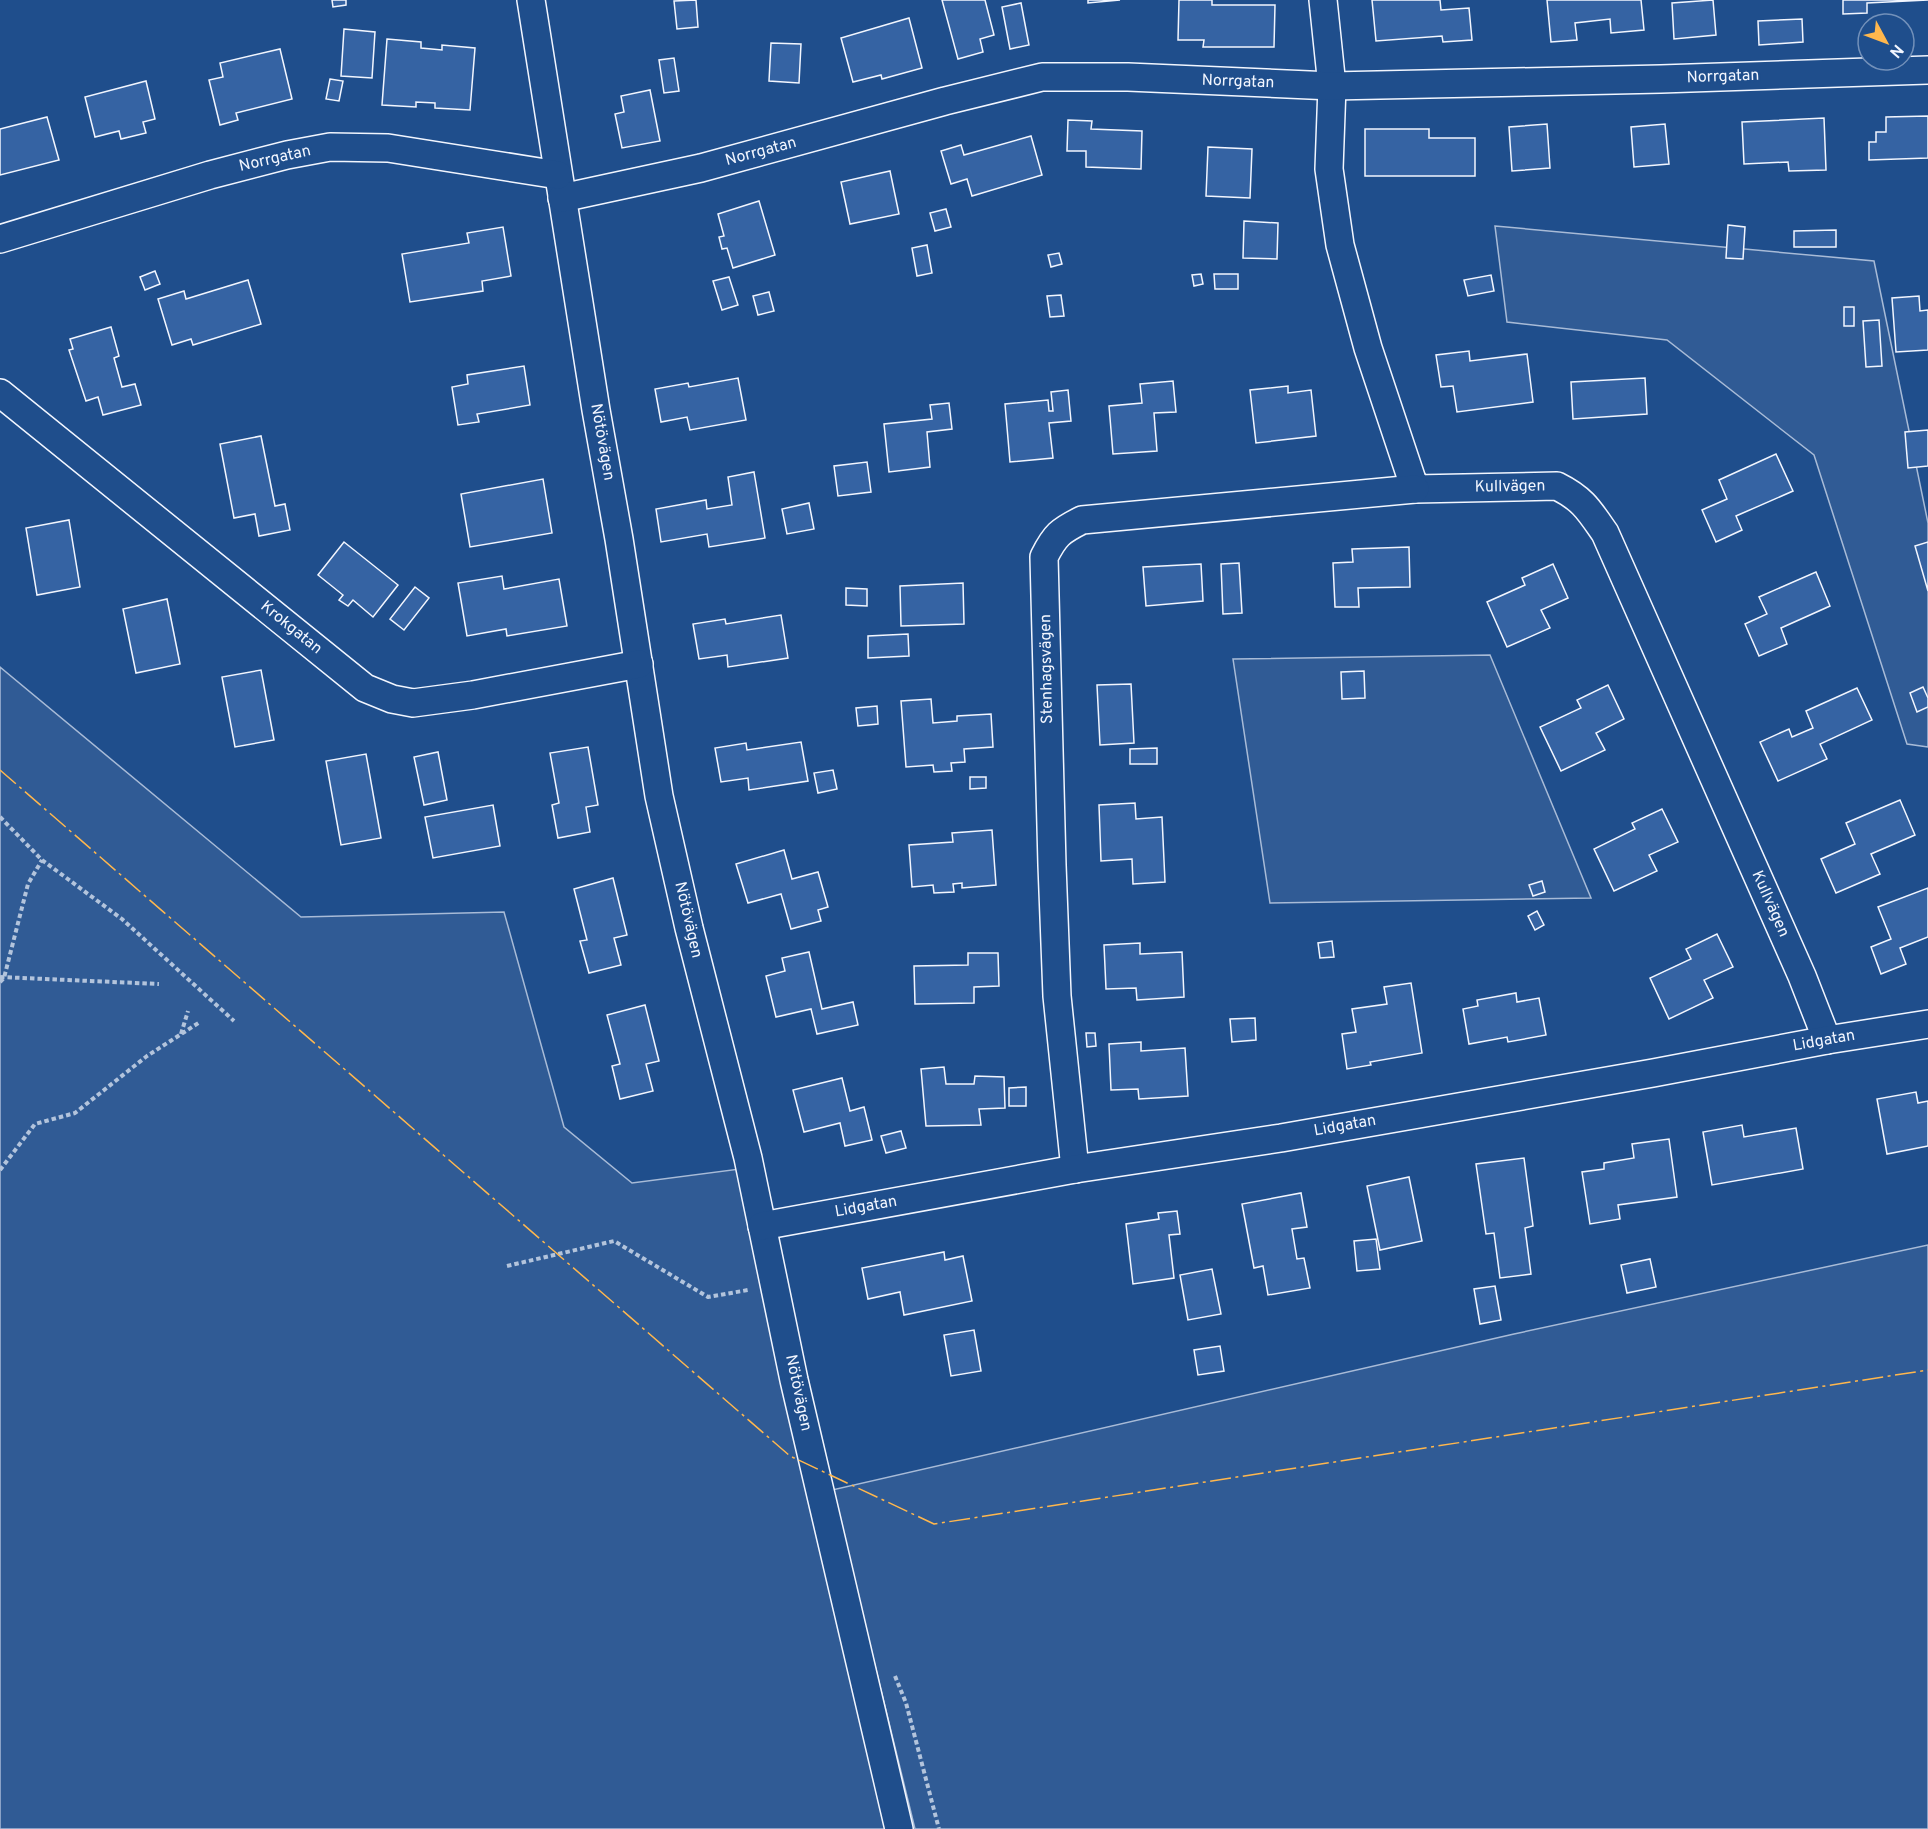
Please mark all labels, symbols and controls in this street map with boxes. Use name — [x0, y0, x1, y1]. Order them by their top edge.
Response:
north arrow — [1856, 12, 1916, 72]
text: N — [1884, 40, 1907, 61]
street label: Norrgatan — [1686, 66, 1760, 88]
street label: Norrgatan — [1201, 71, 1275, 93]
street label: Norrgatan — [723, 133, 799, 171]
street label: Norrgatan — [237, 141, 313, 177]
street label: Nötövägen — [585, 402, 619, 482]
street label: Kullvägen — [1474, 476, 1546, 498]
street label: Krokgatan — [256, 597, 326, 659]
street label: Stenhagsvägen — [1036, 614, 1058, 724]
street label: Kullvägen — [1746, 868, 1794, 940]
street label: Nötövägen — [670, 880, 706, 960]
street label: Lidgatan — [1791, 1026, 1857, 1056]
street label: Lidgatan — [1312, 1111, 1378, 1141]
street label: Lidgatan — [833, 1192, 899, 1222]
street label: Nötövägen — [780, 1353, 816, 1433]

